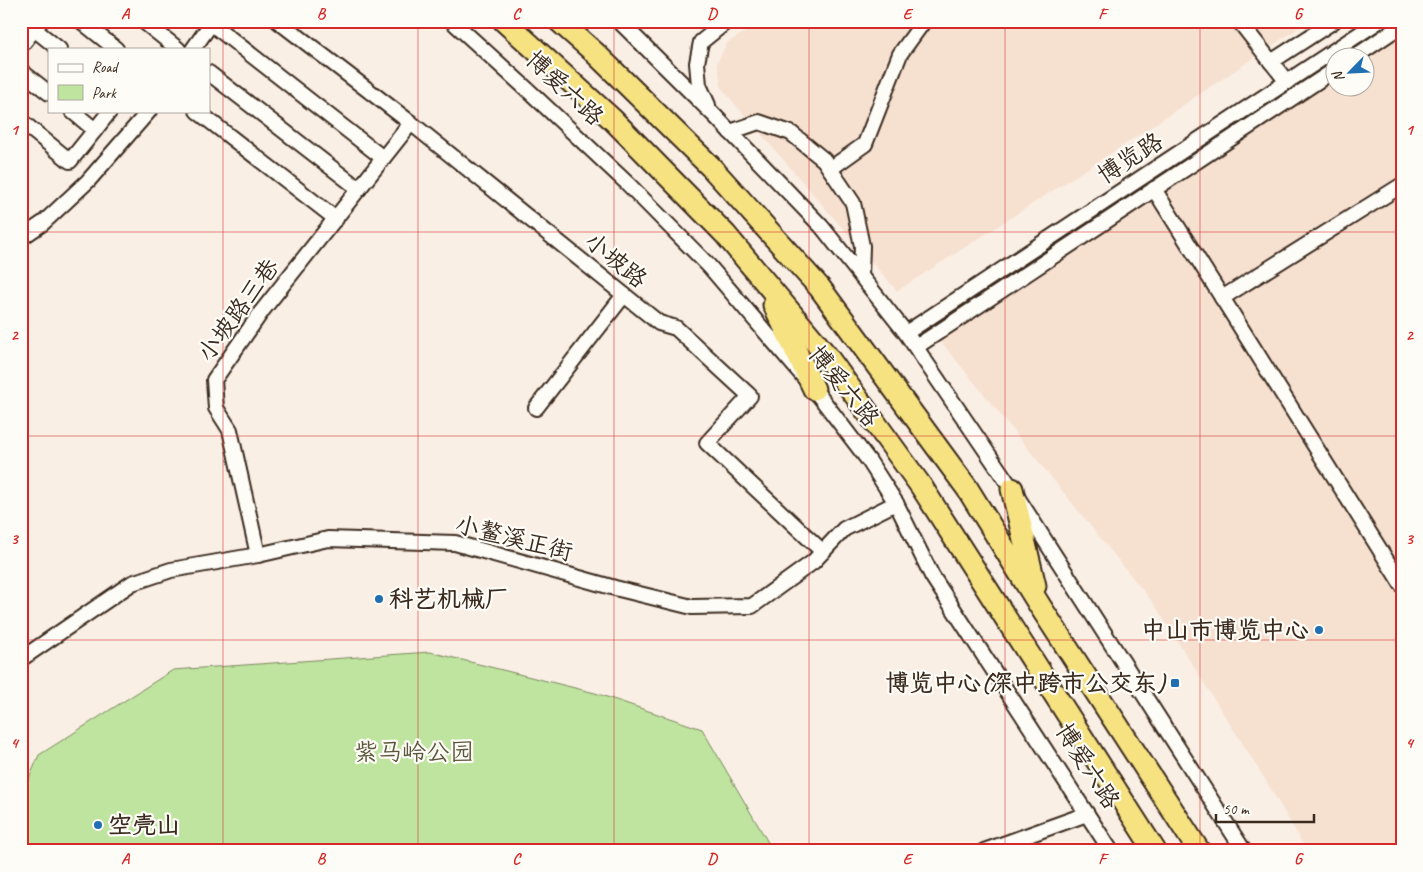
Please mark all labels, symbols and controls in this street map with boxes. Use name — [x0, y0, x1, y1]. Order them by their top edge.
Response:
text: A — [121, 4, 131, 24]
text: B — [317, 4, 327, 24]
text: C — [512, 4, 522, 24]
text: D — [707, 4, 718, 24]
text: E — [903, 4, 914, 24]
text: F — [1098, 4, 1109, 24]
text: G — [1294, 4, 1304, 24]
street label: 博爱六路 — [520, 44, 610, 132]
legend — [48, 48, 210, 112]
north arrow — [1326, 48, 1376, 98]
text: Road — [92, 58, 119, 77]
text: N — [1328, 68, 1348, 85]
text: Park — [92, 84, 117, 103]
text: 1 — [10, 120, 19, 140]
text: 1 — [1405, 120, 1414, 140]
street label: 博览路 — [1092, 126, 1168, 190]
street label: 小坡路 — [579, 226, 653, 294]
street label: 小坡路三巷 — [191, 253, 285, 367]
text: 2 — [10, 325, 19, 345]
text: 2 — [1405, 325, 1414, 345]
street label: 博爱六路 — [802, 339, 886, 433]
street label: 小鳌溪正街 — [452, 509, 576, 567]
text: 3 — [10, 529, 19, 549]
text: 3 — [1405, 529, 1414, 549]
place label: 科艺机械厂 — [389, 584, 509, 614]
marker: 科艺机械厂 — [373, 593, 385, 605]
place label: 中山市博览中心 — [1141, 615, 1309, 645]
marker: 中山市博览中心 — [1313, 624, 1325, 636]
place label: 博览中心(深中跨市公交东) — [885, 668, 1167, 698]
marker: 博览中心(深中跨市公交东) — [1169, 677, 1181, 689]
street label: 博爱六路 — [1049, 718, 1127, 814]
text: 4 — [10, 733, 19, 753]
text: 4 — [1405, 733, 1414, 753]
park label: 紫马岭公园 — [354, 737, 474, 767]
scale bar — [1216, 792, 1313, 824]
text: 50 m — [1223, 800, 1250, 819]
place label: 空壳山 — [108, 810, 180, 840]
marker: 空壳山 — [92, 819, 104, 831]
text: A — [121, 849, 131, 869]
text: B — [317, 849, 327, 869]
text: C — [512, 849, 522, 869]
text: D — [707, 849, 718, 869]
text: E — [903, 849, 914, 869]
text: F — [1098, 849, 1109, 869]
text: G — [1294, 849, 1304, 869]

